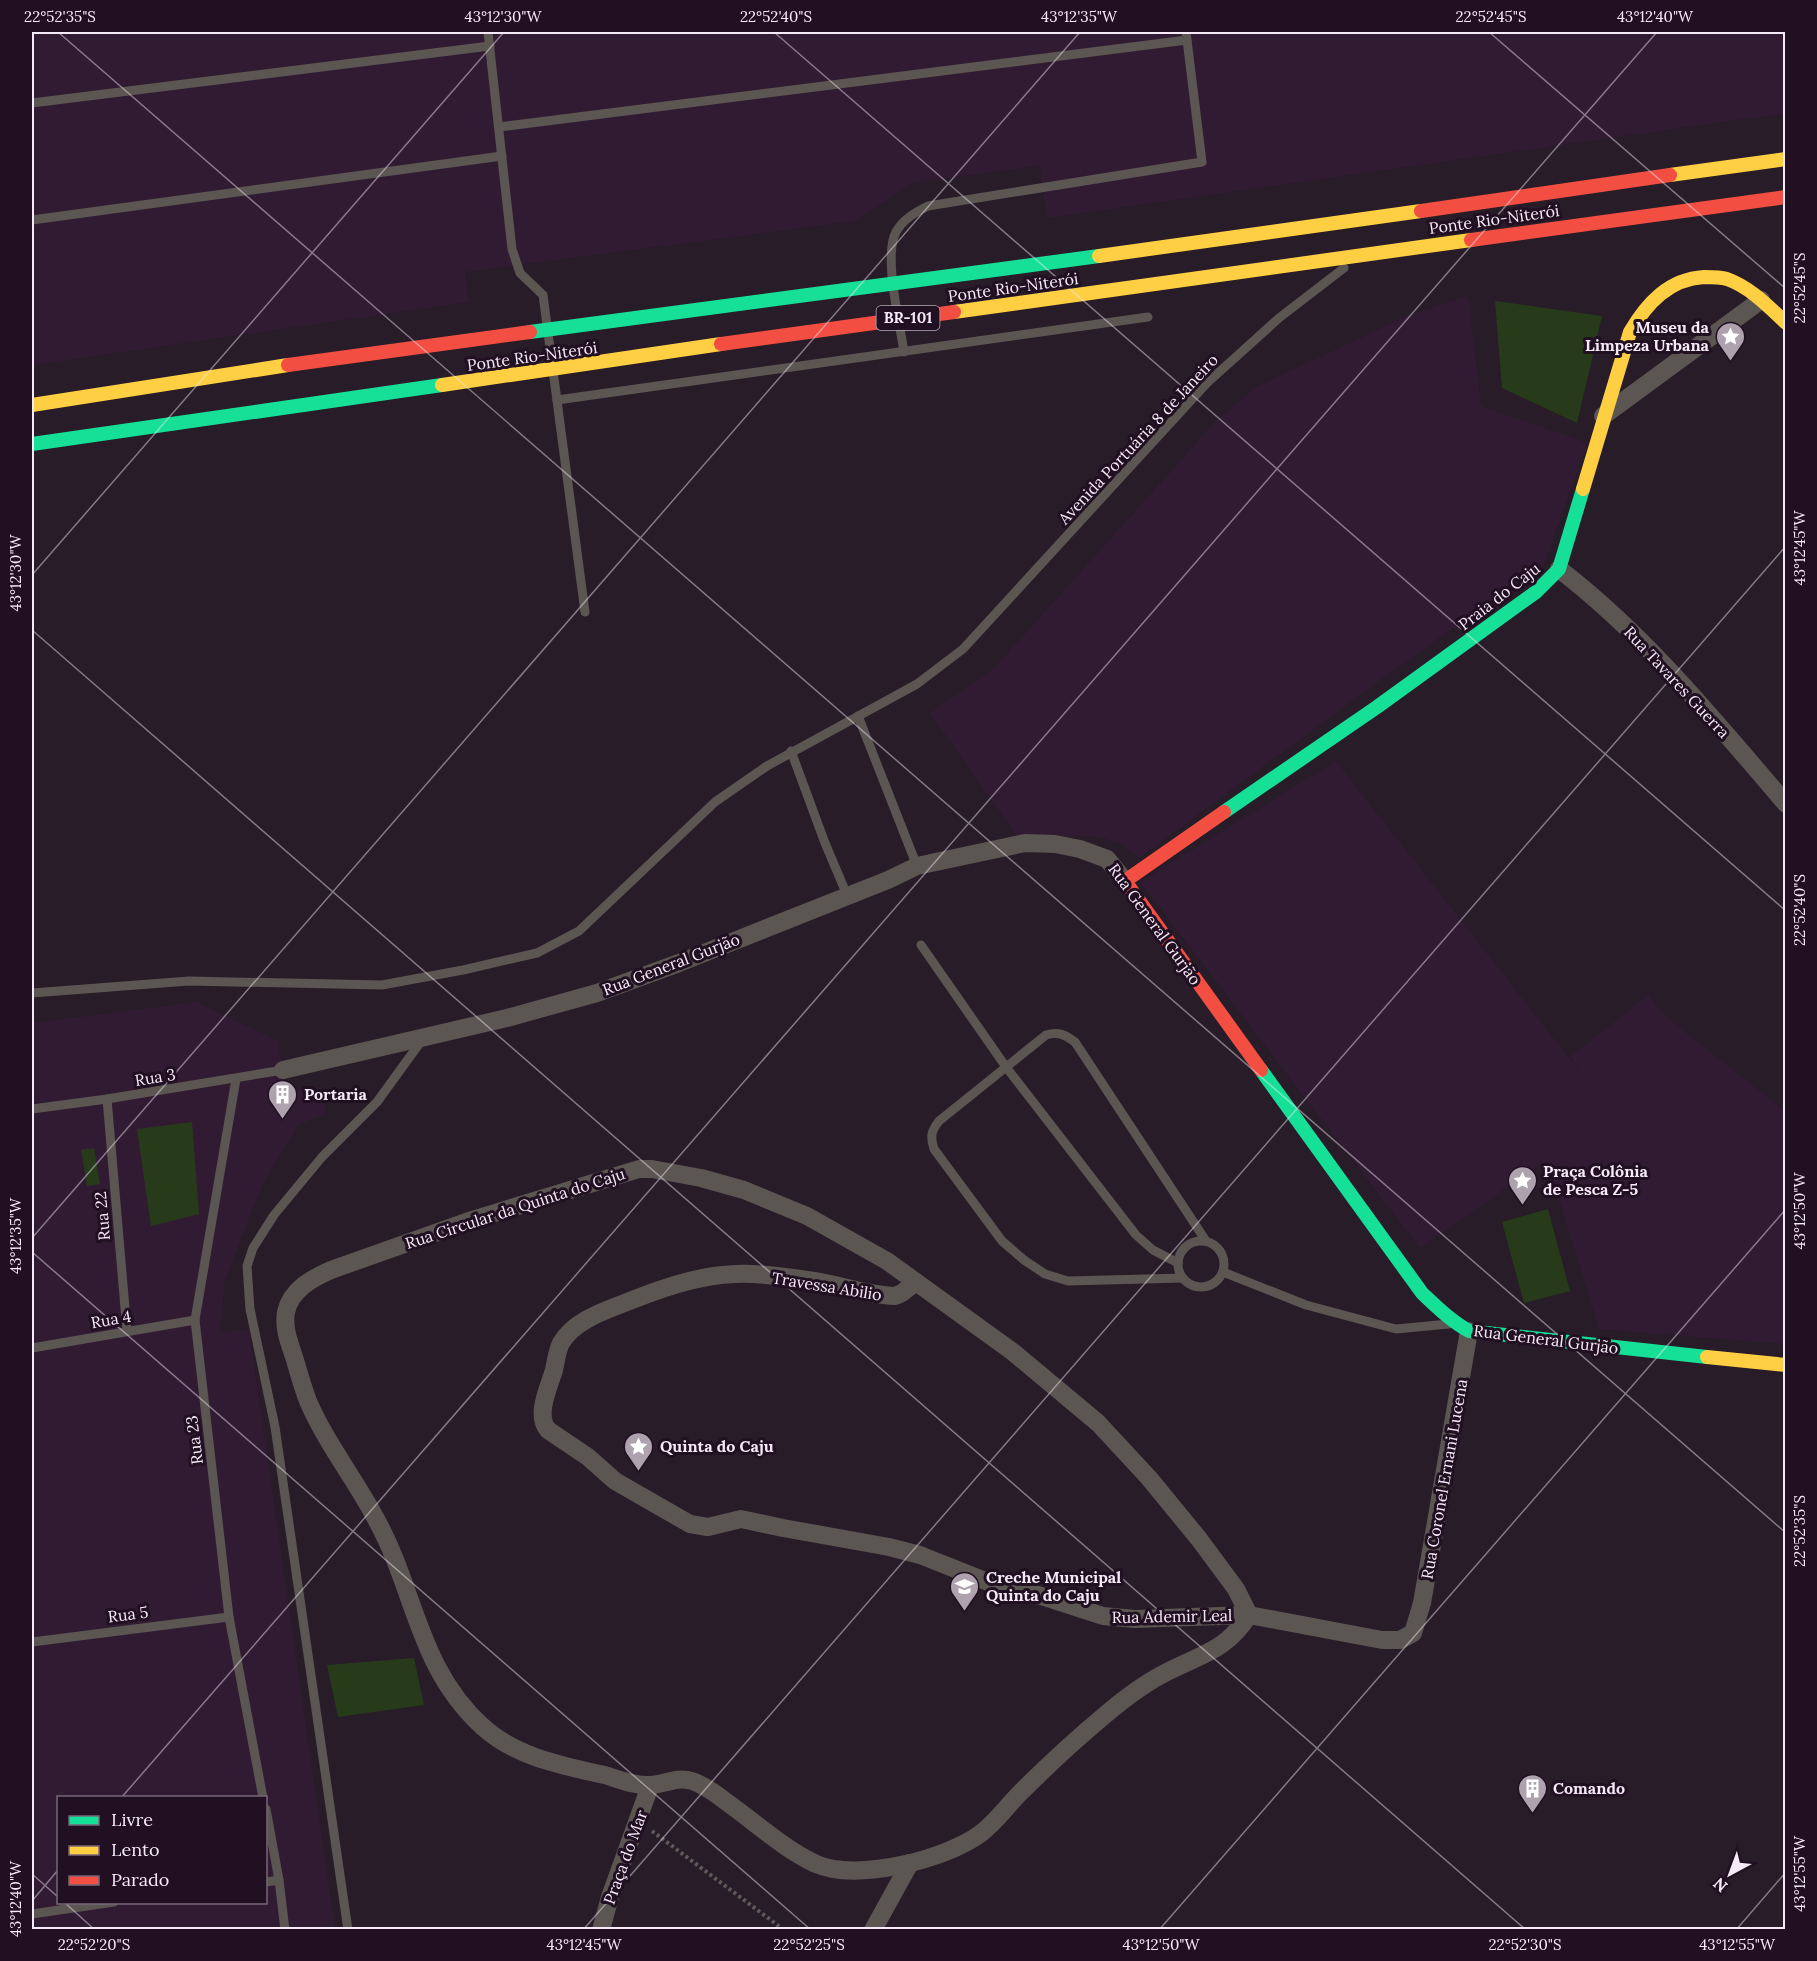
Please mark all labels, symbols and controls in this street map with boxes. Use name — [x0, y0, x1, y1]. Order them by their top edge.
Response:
text: 22°52'35"S — [24, 7, 96, 26]
text: 43°12'30"W — [465, 7, 543, 26]
text: 22°52'40"S — [740, 7, 812, 26]
text: 43°12'35"W — [1041, 7, 1118, 26]
text: 22°52'45"S — [1456, 7, 1526, 26]
text: 43°12'40"W — [1617, 7, 1694, 26]
street label: Ponte Rio-Niterói — [1427, 200, 1561, 238]
text: 22°52'45"S — [1790, 253, 1809, 323]
street label: Ponte Rio-Niterói — [946, 268, 1080, 306]
road number: BR-101 — [876, 306, 940, 330]
place label: Museu da Limpeza Urbana — [1585, 317, 1710, 355]
place icon: Museu da Limpeza Urbana — [1714, 320, 1746, 362]
street label: Ponte Rio-Niterói — [465, 337, 599, 375]
street label: Avenida Portuária 8 de Janeiro — [1053, 350, 1222, 529]
text: 43°12'45"W — [1790, 509, 1809, 585]
text: 43°12'30"W — [6, 533, 25, 611]
street label: Praia do Caju — [1454, 558, 1544, 634]
street label: Rua Tavares Guerra — [1620, 622, 1734, 742]
street label: Rua General Gurjão — [1104, 859, 1206, 989]
text: 22°52'40"S — [1790, 874, 1809, 946]
street label: Rua General Gurjão — [600, 929, 742, 999]
street label: Rua 3 — [133, 1064, 177, 1090]
building icon: Portaria — [267, 1078, 299, 1120]
place label: Portaria — [304, 1084, 368, 1104]
place label: Praça Colônia de Pesca Z-5 — [1543, 1161, 1649, 1199]
street label: Rua Circular da Quinta do Caju — [403, 1163, 628, 1253]
place icon: Praça Colônia de Pesca Z-5 — [1506, 1164, 1538, 1206]
text: 43°12'50"W — [1790, 1172, 1809, 1249]
street label: Rua 22 — [90, 1191, 114, 1241]
text: 43°12'35"W — [6, 1197, 25, 1274]
street label: Travessa Abilio — [771, 1267, 883, 1305]
street label: Rua 4 — [89, 1306, 133, 1332]
street label: Rua General Gurjão — [1473, 1320, 1619, 1358]
street label: Rua Coronel Ernani Lucena — [1417, 1377, 1471, 1581]
street label: Rua 23 — [181, 1414, 207, 1466]
place icon: Quinta do Caju — [623, 1430, 655, 1472]
place label: Quinta do Caju — [660, 1436, 774, 1456]
text: 22°52'35"S — [1790, 1495, 1809, 1567]
place label: Creche Municipal Quinta do Caju — [986, 1567, 1121, 1605]
school or university icon: Creche Municipal Quinta do Caju — [949, 1570, 981, 1612]
street label: Rua 5 — [107, 1602, 149, 1626]
street label: Rua Ademir Leal — [1111, 1605, 1233, 1627]
building icon: Comando — [1516, 1772, 1548, 1814]
place label: Comando — [1553, 1778, 1625, 1798]
legend — [57, 1796, 267, 1904]
street label: Praça do Mar — [599, 1807, 651, 1907]
text: Livre — [111, 1808, 153, 1831]
text: 43°12'55"W — [1790, 1835, 1809, 1912]
text: Lento — [111, 1838, 159, 1861]
north arrow — [1700, 1844, 1760, 1904]
text: 43°12'40"W — [6, 1860, 25, 1937]
text: Parado — [111, 1868, 169, 1891]
text: N — [1709, 1874, 1731, 1897]
text: 22°52'20"S — [58, 1935, 130, 1954]
text: 43°12'45"W — [547, 1935, 623, 1954]
text: 22°52'25"S — [773, 1935, 845, 1954]
text: 43°12'50"W — [1123, 1935, 1200, 1954]
text: 22°52'30"S — [1489, 1935, 1561, 1954]
text: 43°12'55"W — [1699, 1935, 1776, 1954]

